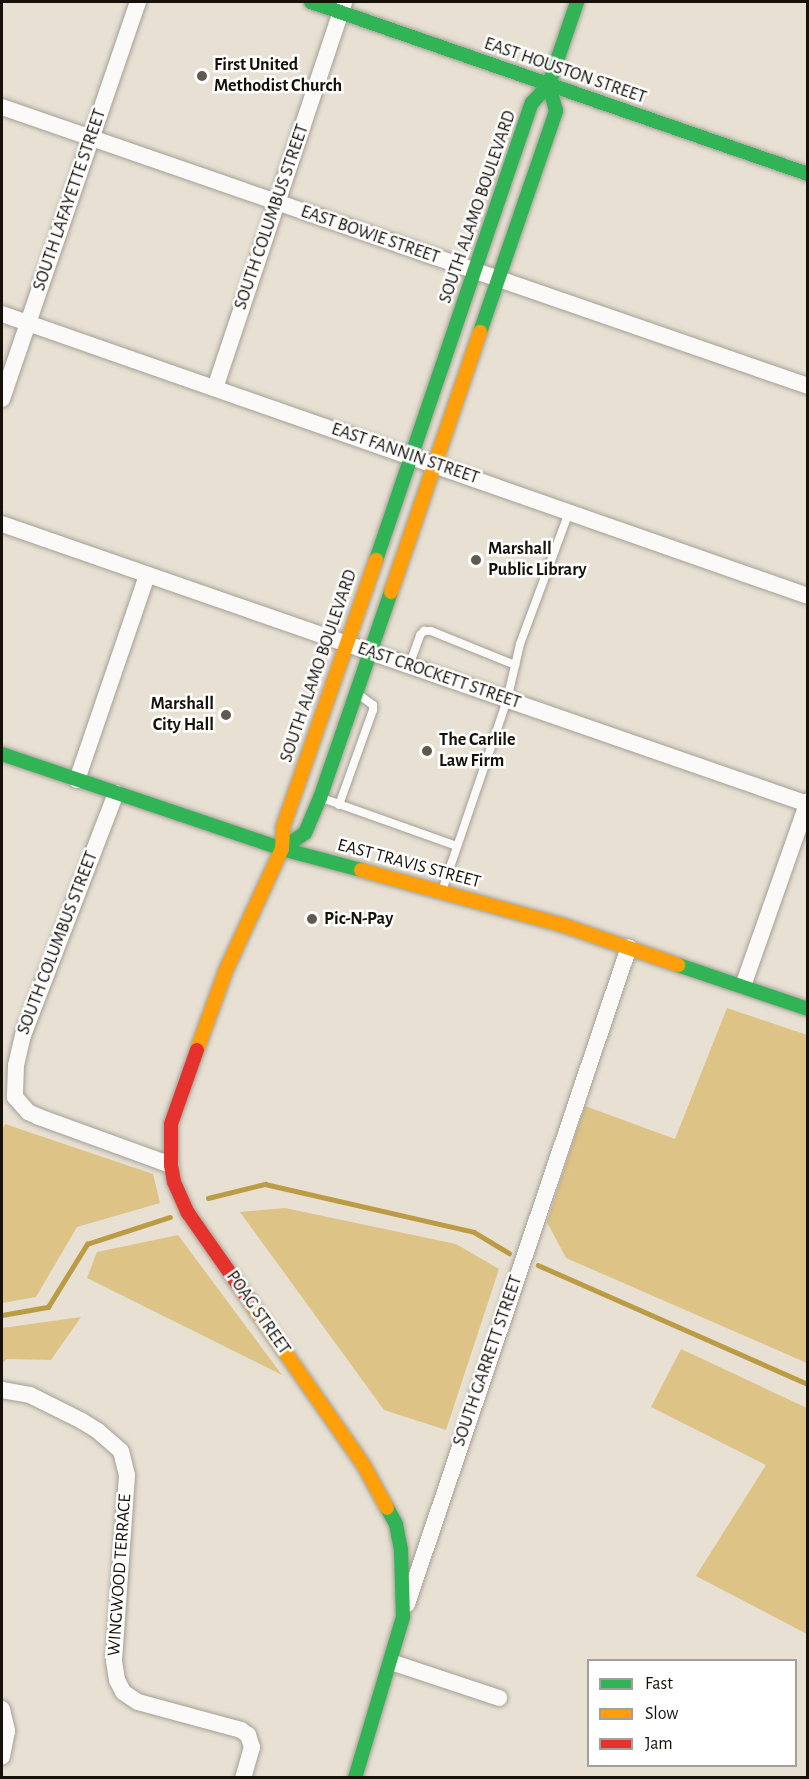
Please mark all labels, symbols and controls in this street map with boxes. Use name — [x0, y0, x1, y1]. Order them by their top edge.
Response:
street label: EAST HOUSTON STREET — [481, 33, 649, 109]
place label: First United Methodist Church — [214, 55, 342, 98]
marker: First United Methodist Church — [195, 69, 209, 83]
street label: SOUTH LAFAYETTE STREET — [29, 106, 111, 294]
street label: SOUTH ALAMO BOULEVARD — [435, 108, 521, 306]
street label: SOUTH COLUMBUS STREET — [230, 121, 314, 313]
street label: EAST BOWIE STREET — [298, 201, 442, 269]
street label: EAST FANNIN STREET — [328, 419, 482, 489]
place label: Marshall Public Library — [488, 539, 587, 582]
marker: Marshall Public Library — [469, 553, 483, 567]
street label: SOUTH ALAMO BOULEVARD — [276, 567, 362, 765]
street label: EAST CROCKETT STREET — [354, 638, 524, 714]
place label: Marshall City Hall — [150, 694, 214, 736]
marker: Marshall City Hall — [219, 708, 233, 722]
place label: The Carlile Law Firm — [439, 730, 516, 772]
marker: The Carlile Law Firm — [420, 744, 434, 758]
street label: EAST TRAVIS STREET — [335, 834, 483, 894]
street label: SOUTH COLUMBUS STREET — [13, 848, 103, 1038]
place label: Pic-N-Pay — [324, 908, 393, 930]
marker: Pic-N-Pay — [305, 912, 319, 926]
street label: POAG STREET — [221, 1267, 295, 1359]
street label: SOUTH GARRETT STREET — [449, 1273, 527, 1449]
street label: WINGWOOD TERRACE — [104, 1493, 136, 1657]
legend — [587, 1659, 797, 1767]
text: Fast — [645, 1675, 673, 1693]
text: Slow — [645, 1705, 678, 1723]
text: Jam — [645, 1735, 673, 1753]

